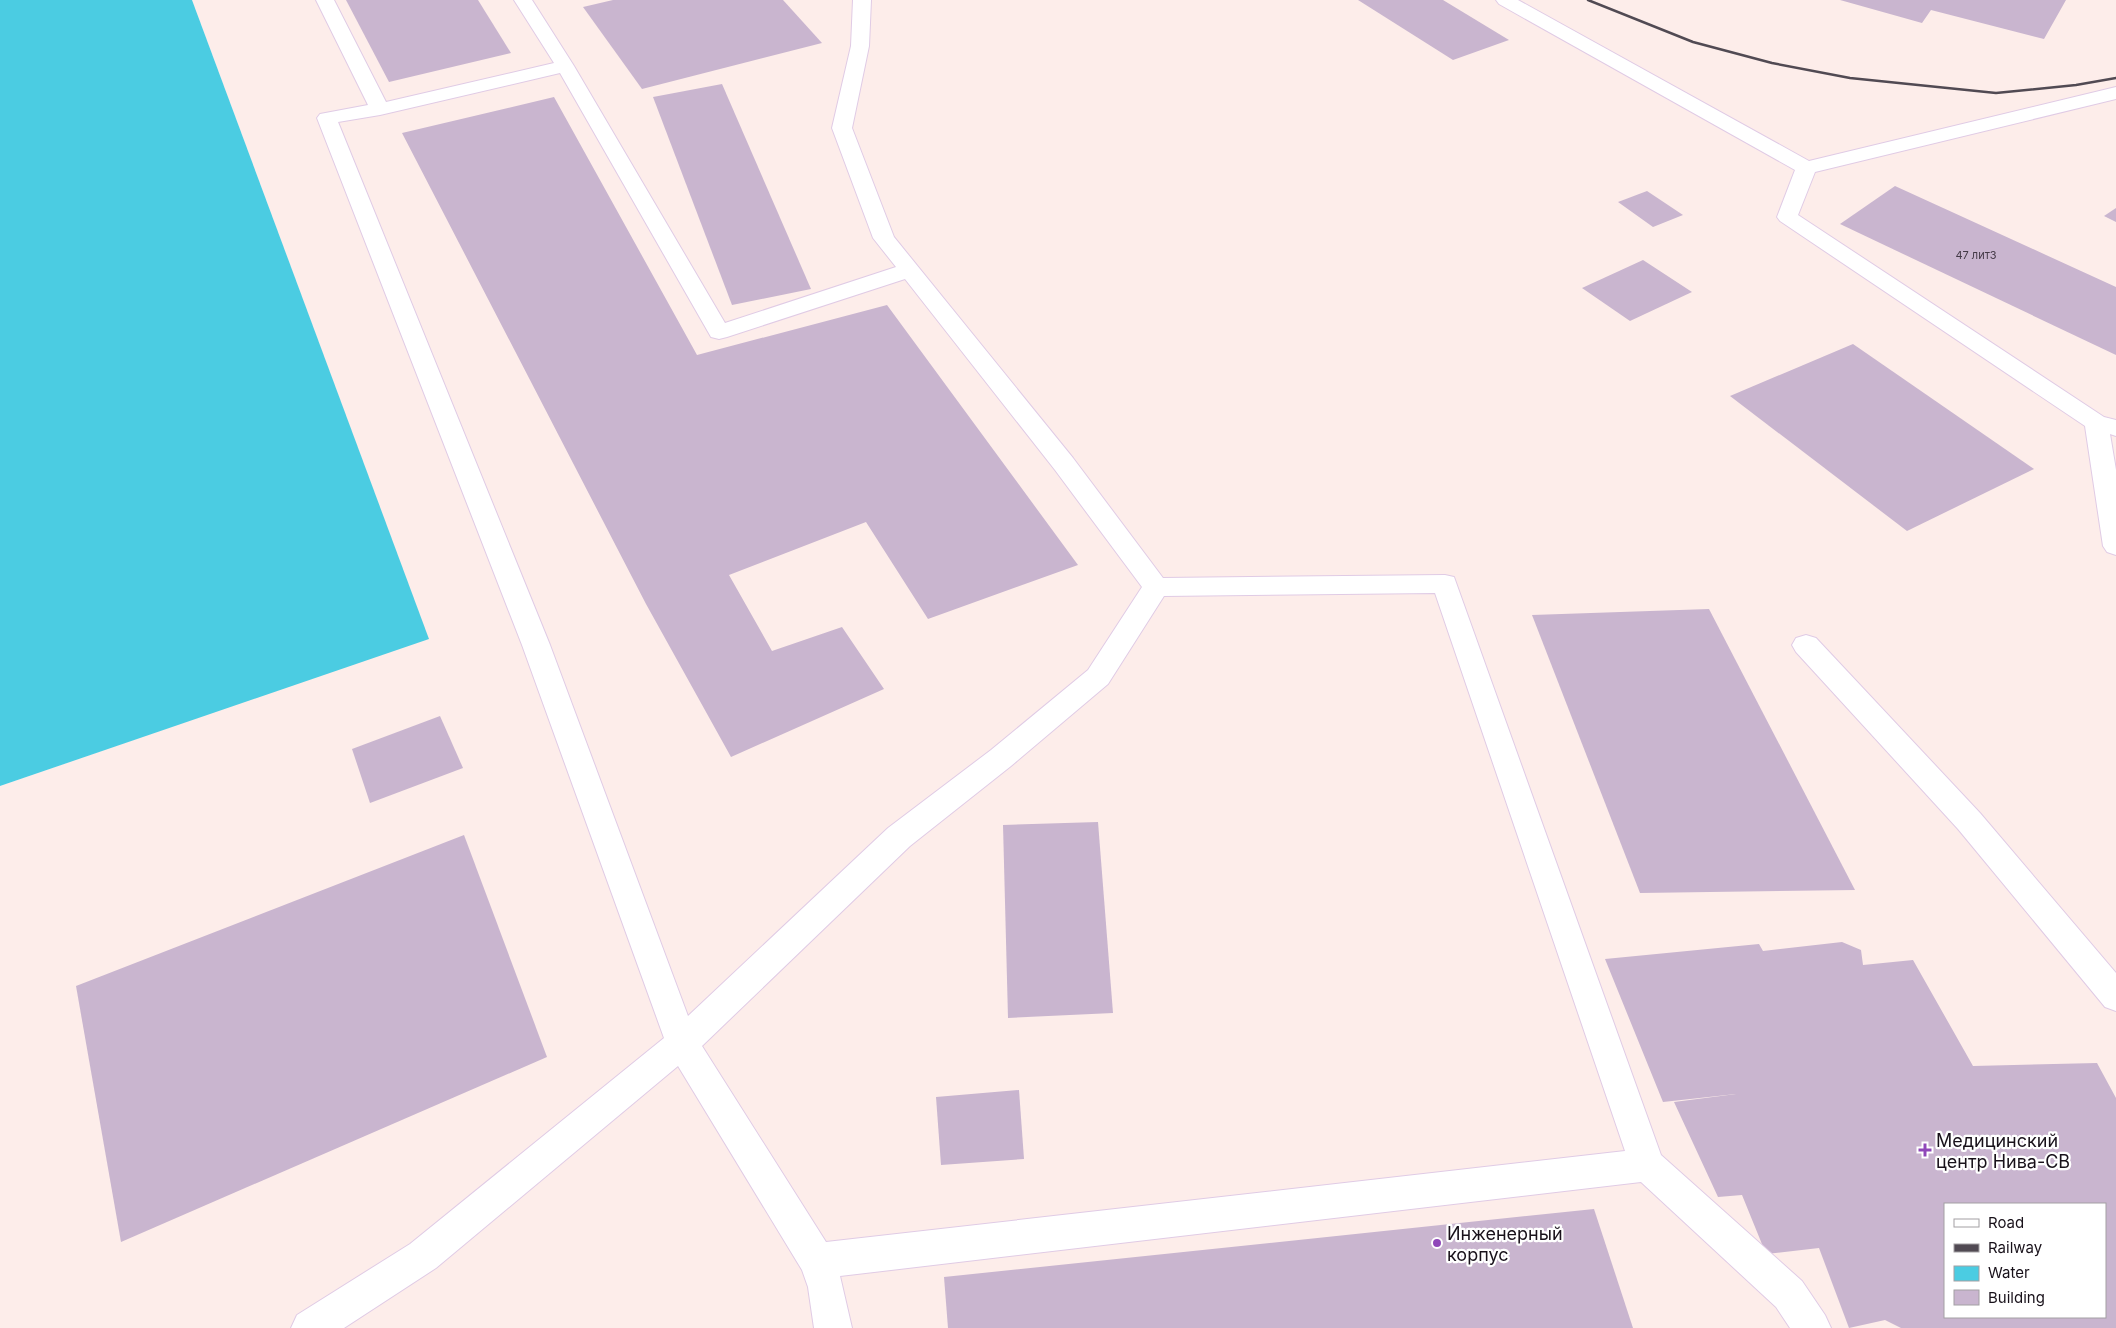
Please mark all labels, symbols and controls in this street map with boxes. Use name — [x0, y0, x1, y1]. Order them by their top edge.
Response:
house number: 47 литЗ — [1955, 248, 1997, 262]
place label: Медицинский центр Нива-СВ — [1936, 1130, 2070, 1172]
marker: Медицинский центр Нива-СВ — [1918, 1143, 1932, 1157]
legend — [1944, 1203, 2106, 1318]
text: Road — [1988, 1213, 2024, 1232]
place label: Инженерный корпус — [1447, 1223, 1563, 1265]
marker: Инженерный корпус — [1431, 1237, 1443, 1249]
text: Railway — [1988, 1238, 2043, 1257]
text: Water — [1988, 1263, 2030, 1282]
text: Building — [1988, 1288, 2045, 1307]

